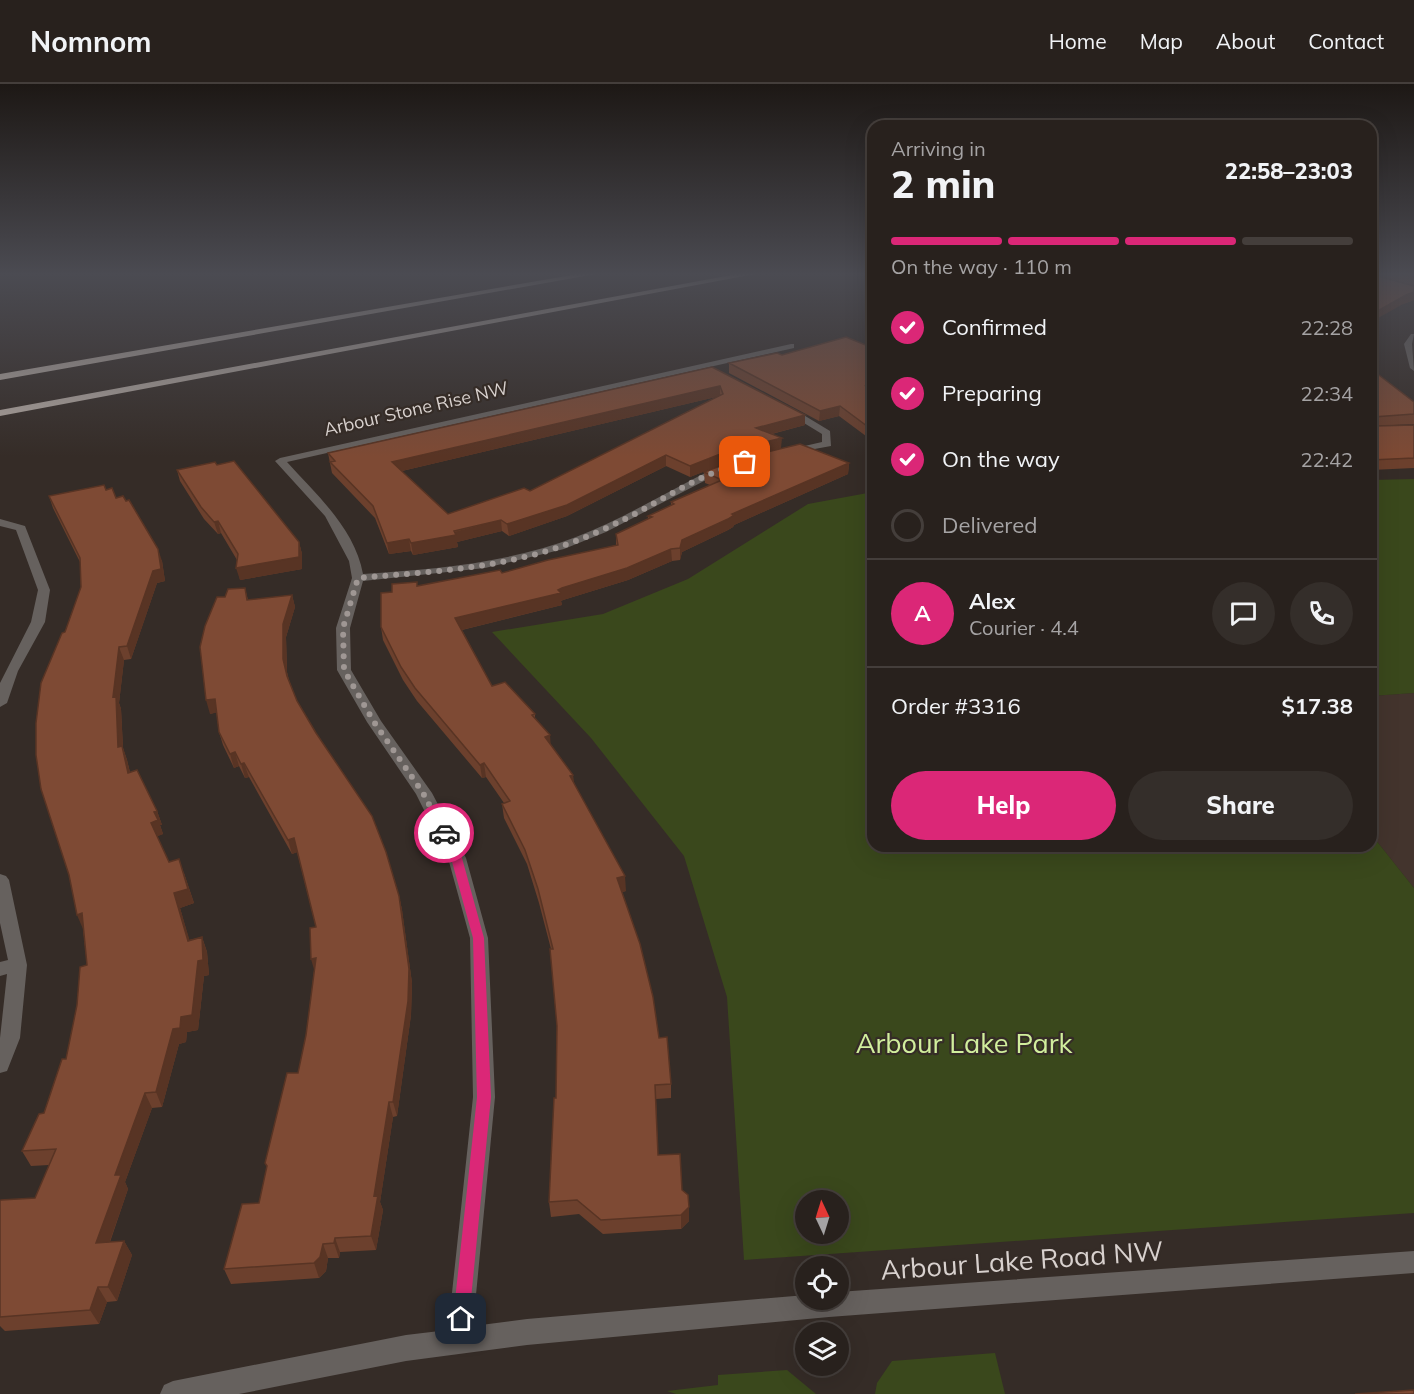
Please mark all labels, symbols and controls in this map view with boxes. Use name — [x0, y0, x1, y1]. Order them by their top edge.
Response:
text: Nomnom — [30, 24, 152, 59]
text: Home — [1049, 28, 1107, 54]
text: Map — [1140, 28, 1183, 54]
text: About — [1216, 28, 1275, 54]
text: Contact — [1308, 28, 1384, 54]
text: Arriving in — [891, 136, 986, 161]
text: 22:58–23:03 — [1225, 157, 1353, 185]
text: 2 min — [891, 159, 996, 208]
text: On the way · 110 m — [891, 254, 1072, 279]
icon: check — [891, 311, 924, 344]
text: Confirmed — [942, 313, 1047, 341]
text: 22:28 — [1300, 315, 1353, 340]
street label: Arbour Stone Rise NW — [321, 376, 510, 441]
icon: check — [891, 377, 924, 410]
text: Preparing — [942, 379, 1042, 407]
text: 22:34 — [1300, 381, 1353, 406]
pin — [719, 436, 770, 487]
icon: check — [891, 443, 924, 476]
icon: bag — [728, 445, 761, 478]
text: On the way — [942, 445, 1060, 473]
text: 22:42 — [1300, 447, 1353, 472]
text: Delivered — [942, 511, 1037, 539]
button: chat — [1212, 582, 1275, 645]
button: phone — [1290, 582, 1353, 645]
text: Alex — [969, 587, 1015, 615]
text: A — [914, 599, 931, 627]
text: Courier · 4.4 — [969, 615, 1079, 640]
text: Order #3316 — [891, 692, 1021, 720]
text: $17.38 — [1282, 692, 1353, 720]
button: Help — [891, 771, 1116, 840]
button: Share — [1128, 771, 1353, 840]
courier — [414, 803, 474, 863]
icon: car — [428, 817, 461, 850]
park label: Arbour Lake Park — [856, 1026, 1073, 1060]
north arrow — [795, 1190, 849, 1244]
map controls — [795, 1190, 849, 1376]
street label: Arbour Lake Road NW — [879, 1233, 1164, 1287]
button: locate — [795, 1256, 849, 1310]
pin — [435, 1293, 486, 1344]
icon: home — [444, 1302, 477, 1335]
button: layers — [795, 1322, 849, 1376]

